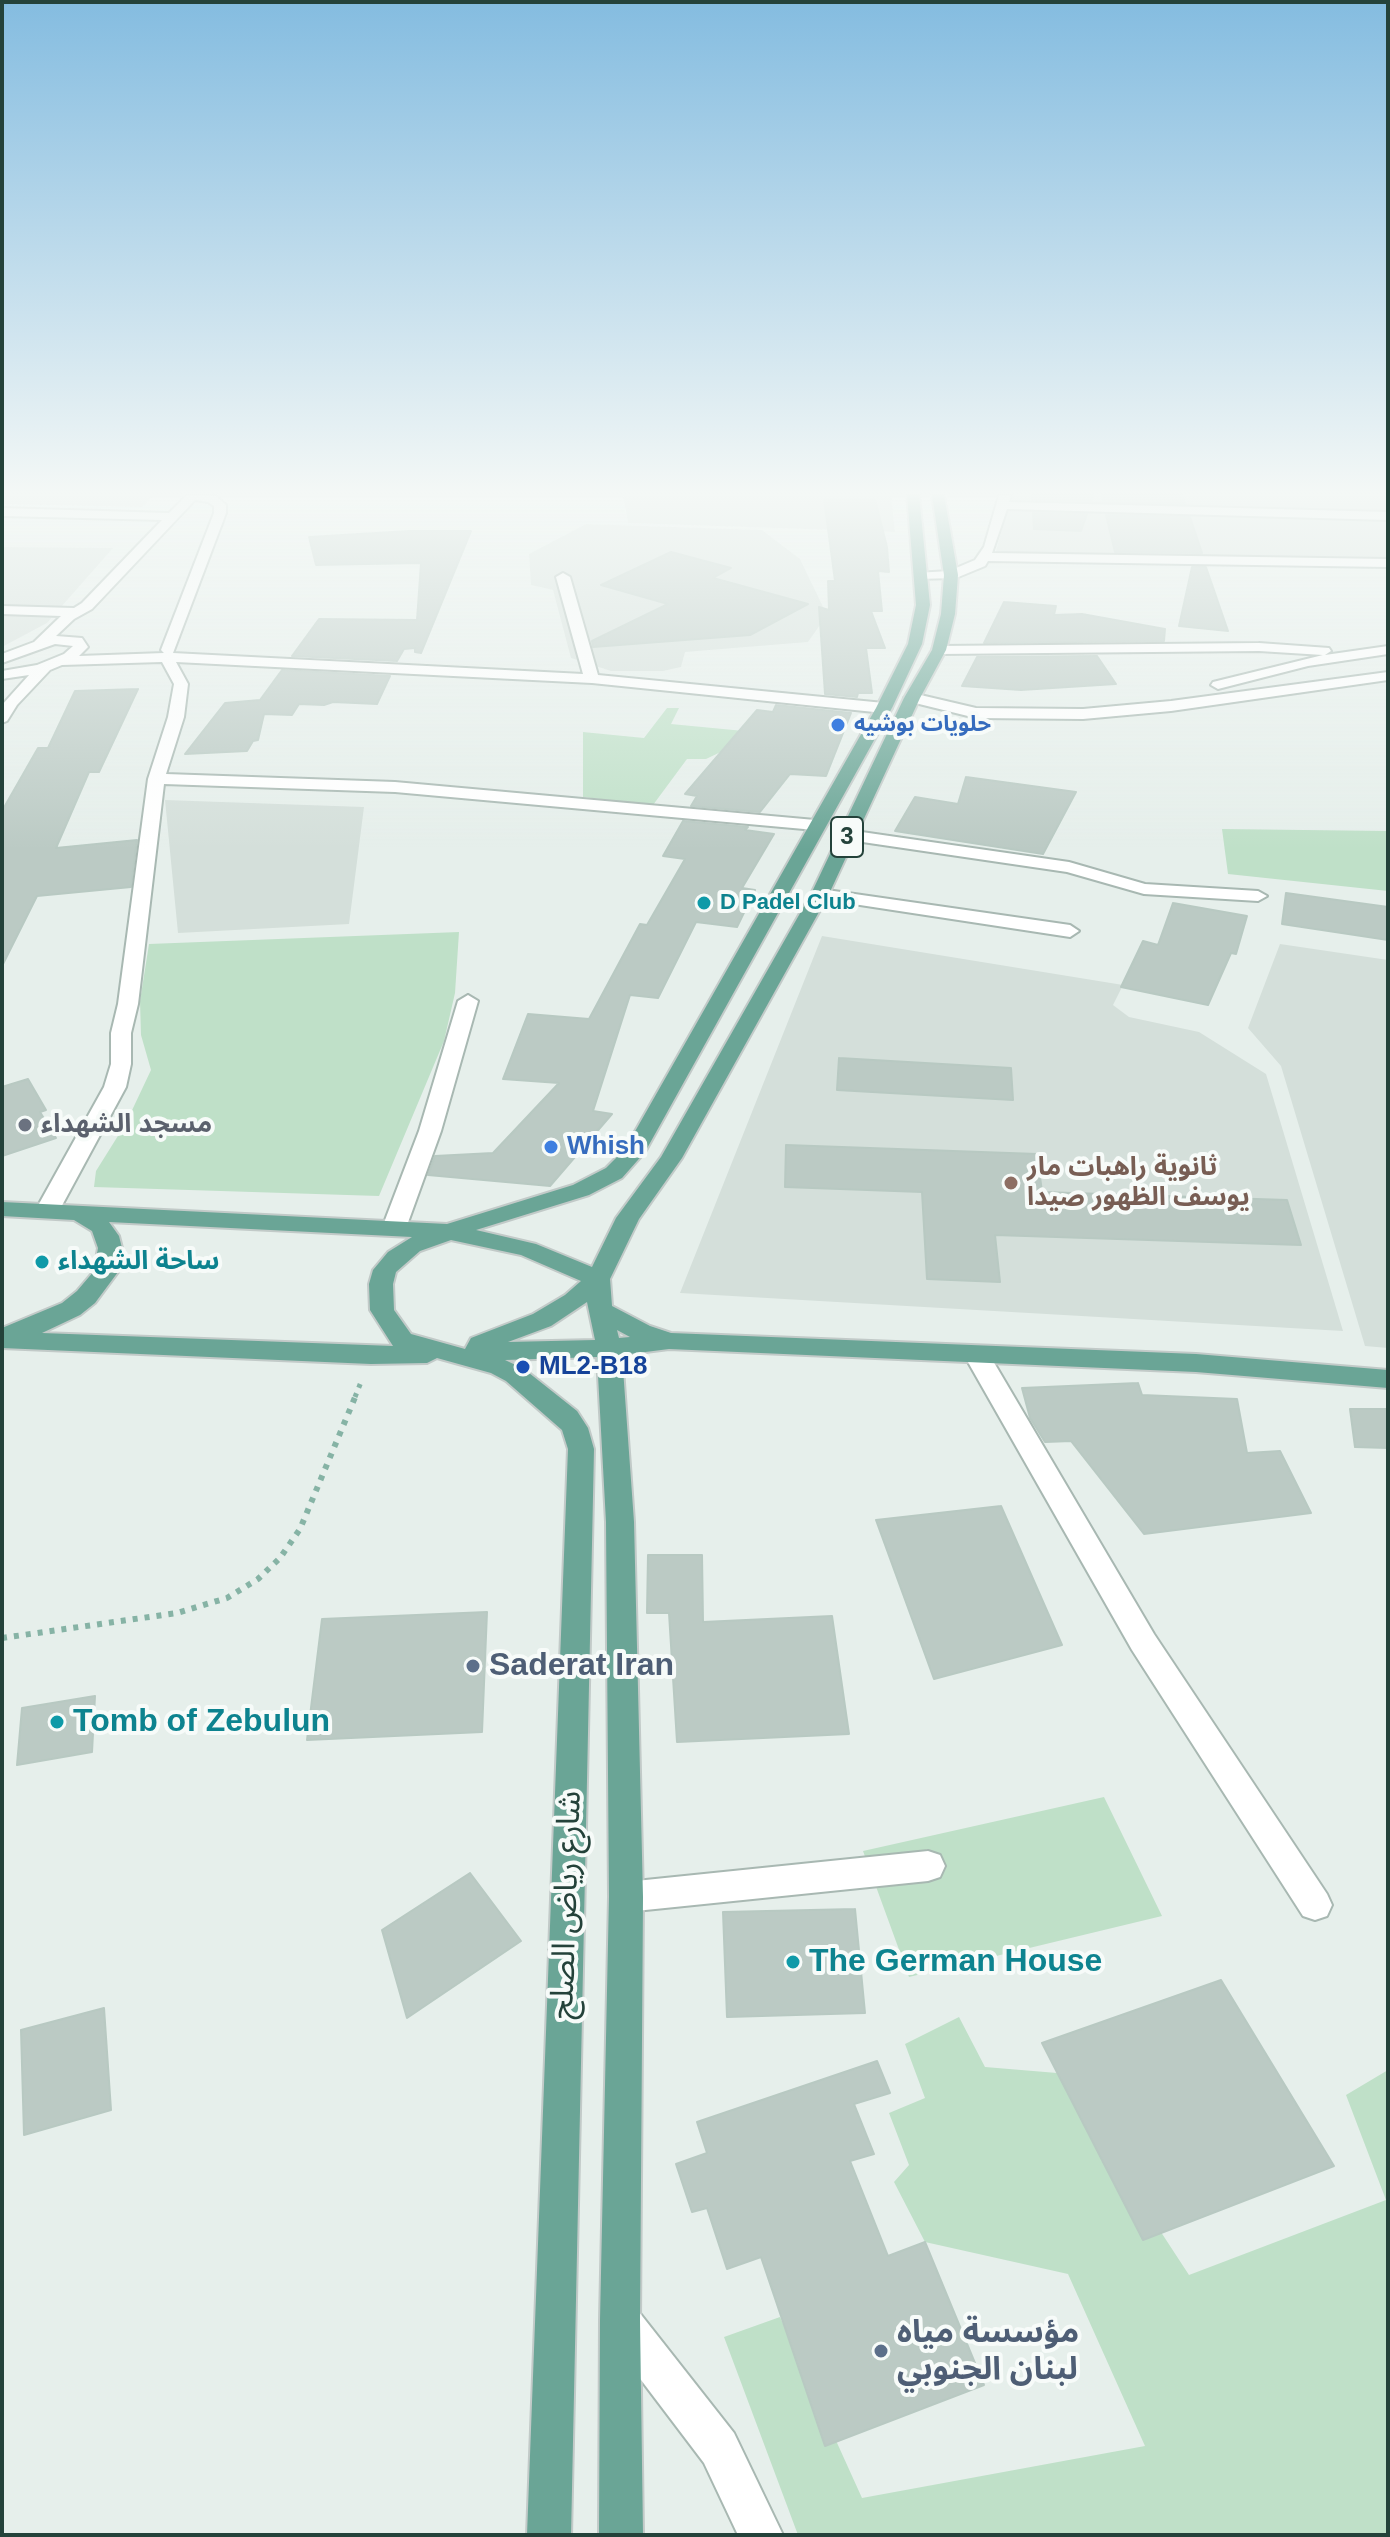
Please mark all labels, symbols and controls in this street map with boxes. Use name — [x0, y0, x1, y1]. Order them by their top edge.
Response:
place label: حلويات بوشيه — [854, 712, 991, 738]
marker: حلويات بوشيه — [829, 716, 847, 734]
road number: 3 — [831, 817, 863, 857]
place label: D Padel Club — [720, 890, 856, 916]
marker: D Padel Club — [695, 894, 713, 912]
place label: مسجد الشهداء — [41, 1109, 212, 1141]
marker: مسجد الشهداء — [16, 1116, 34, 1134]
place label: Whish — [567, 1131, 645, 1163]
marker: Whish — [542, 1138, 560, 1156]
place label: ثانوية راهبات مار يوسف الظهور صيدا — [1027, 1152, 1250, 1214]
marker: ثانوية راهبات مار يوسف الظهور صيدا — [1002, 1174, 1020, 1192]
place label: ساحة الشهداء — [58, 1246, 219, 1278]
marker: ساحة الشهداء — [33, 1253, 51, 1271]
place label: ML2-B18 — [539, 1351, 647, 1383]
marker: ML2-B18 — [514, 1358, 532, 1376]
place label: Saderat Iran — [489, 1647, 674, 1685]
marker: Saderat Iran — [464, 1657, 482, 1675]
place label: Tomb of Zebulun — [73, 1703, 330, 1741]
marker: Tomb of Zebulun — [48, 1713, 66, 1731]
street label: شارع رياض الصلح — [544, 1790, 590, 2020]
place label: The German House — [809, 1943, 1102, 1981]
marker: The German House — [784, 1953, 802, 1971]
place label: مؤسسة مياه لبنان الجنوبي — [897, 2314, 1079, 2389]
marker: مؤسسة مياه لبنان الجنوبي — [872, 2342, 890, 2360]

